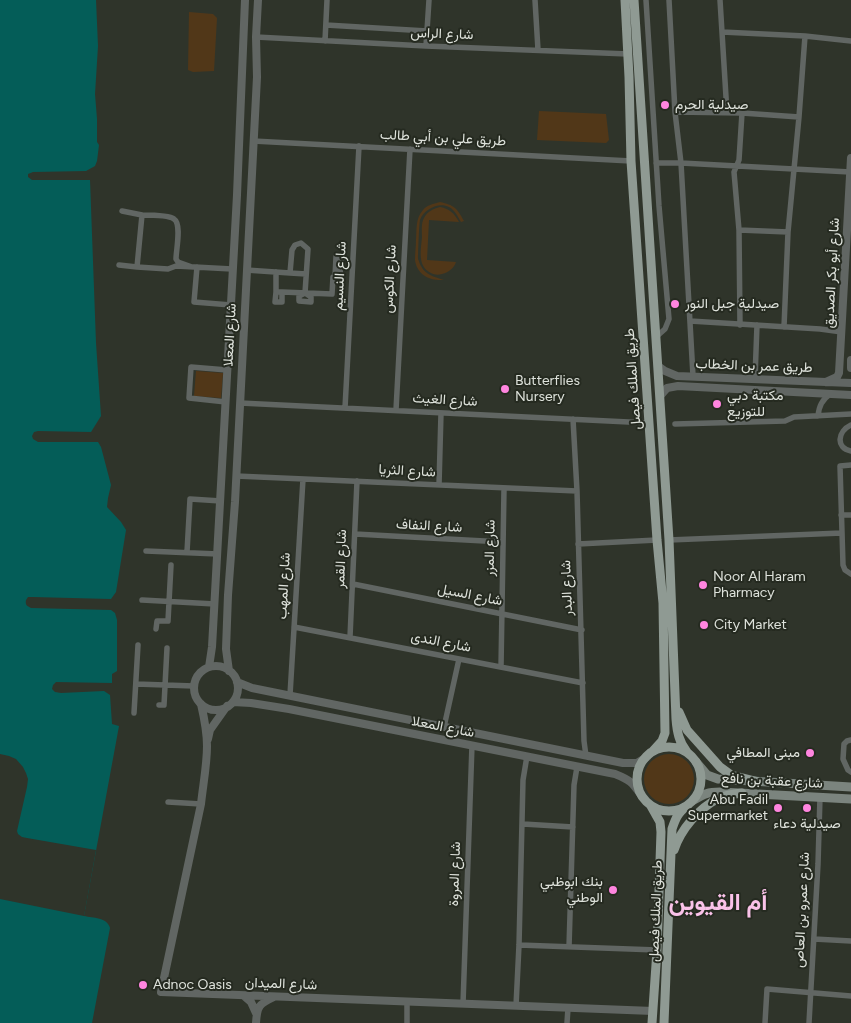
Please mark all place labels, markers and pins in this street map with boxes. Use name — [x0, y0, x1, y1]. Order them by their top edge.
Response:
place label: صيدلية الحرم — [675, 97, 749, 113]
marker: صيدلية الحرم — [659, 99, 671, 111]
place label: صيدلية جبل النور — [685, 296, 779, 312]
marker: صيدلية جبل النور — [669, 298, 681, 310]
place label: Butterflies Nursery — [515, 373, 580, 406]
marker: Butterflies Nursery — [499, 383, 511, 395]
place label: مكتبة دبي للتوزيع — [727, 388, 783, 421]
marker: مكتبة دبي للتوزيع — [711, 398, 723, 410]
place label: Noor Al Haram Pharmacy — [713, 569, 806, 602]
marker: Noor Al Haram Pharmacy — [697, 579, 709, 591]
place label: City Market — [714, 617, 787, 633]
marker: City Market — [698, 619, 710, 631]
place label: مبنى المطافي — [727, 745, 800, 761]
marker: مبنى المطافي — [804, 747, 816, 759]
place label: Abu Fadil Supermarket — [688, 792, 768, 824]
marker: Abu Fadil Supermarket — [772, 802, 784, 814]
marker: صيدلية دعاء — [801, 802, 813, 814]
place label: صيدلية دعاء — [773, 816, 841, 832]
place label: بنك ابوظبي الوطني — [540, 874, 603, 906]
marker: بنك ابوظبي الوطني — [607, 884, 619, 896]
place label: Adnoc Oasis — [153, 977, 232, 993]
marker: Adnoc Oasis — [137, 979, 149, 991]

